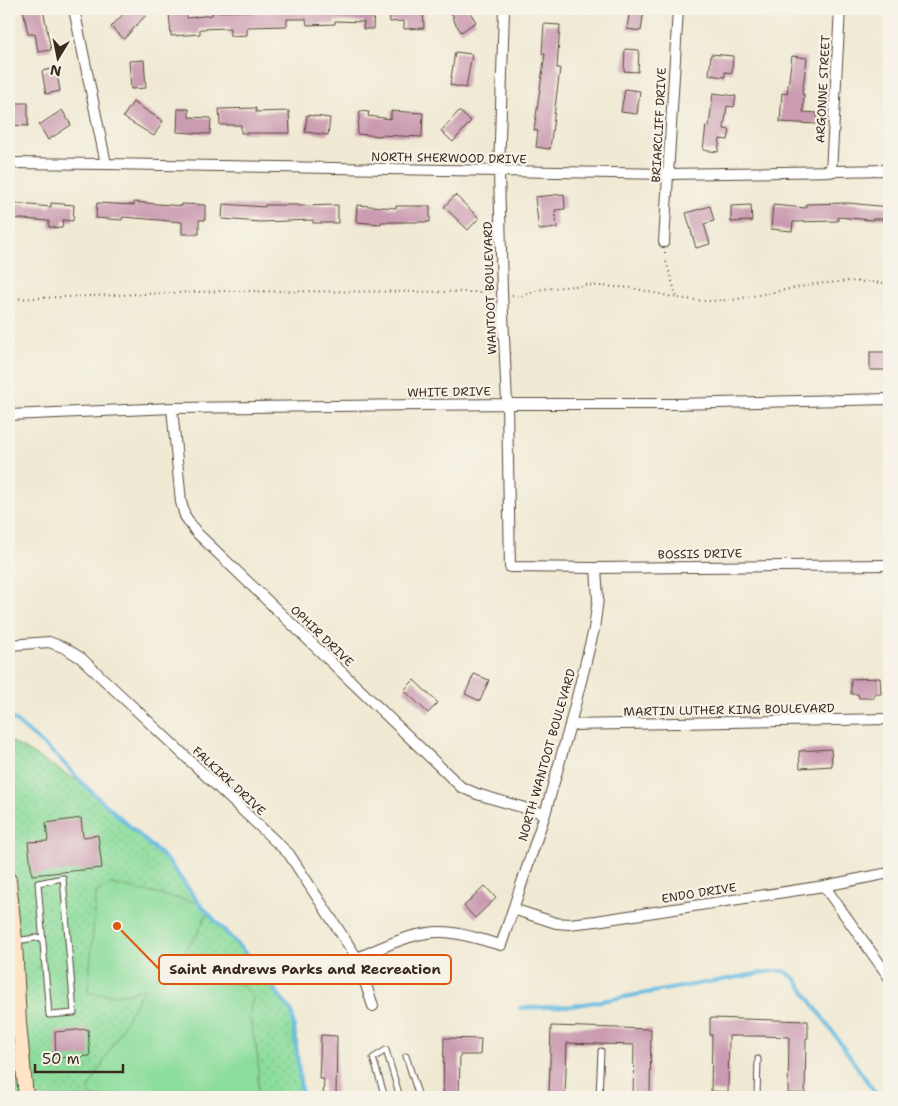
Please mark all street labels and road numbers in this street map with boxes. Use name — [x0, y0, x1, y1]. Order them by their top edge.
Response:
street label: ARGONNE STREET — [812, 34, 834, 143]
street label: BRIARCLIFF DRIVE — [648, 67, 670, 183]
street label: NORTH SHERWOOD DRIVE — [371, 149, 527, 167]
street label: WANTOOT BOULEVARD — [480, 221, 500, 355]
street label: WHITE DRIVE — [407, 383, 491, 401]
street label: BOSSIS DRIVE — [658, 545, 742, 563]
street label: OPHIR DRIVE — [287, 602, 357, 670]
street label: NORTH WANTOOT BOULEVARD — [515, 667, 579, 843]
street label: MARTIN LUTHER KING BOULEVARD — [623, 700, 835, 720]
street label: FALKIRK DRIVE — [189, 743, 269, 819]
street label: ENDO DRIVE — [660, 879, 738, 907]

